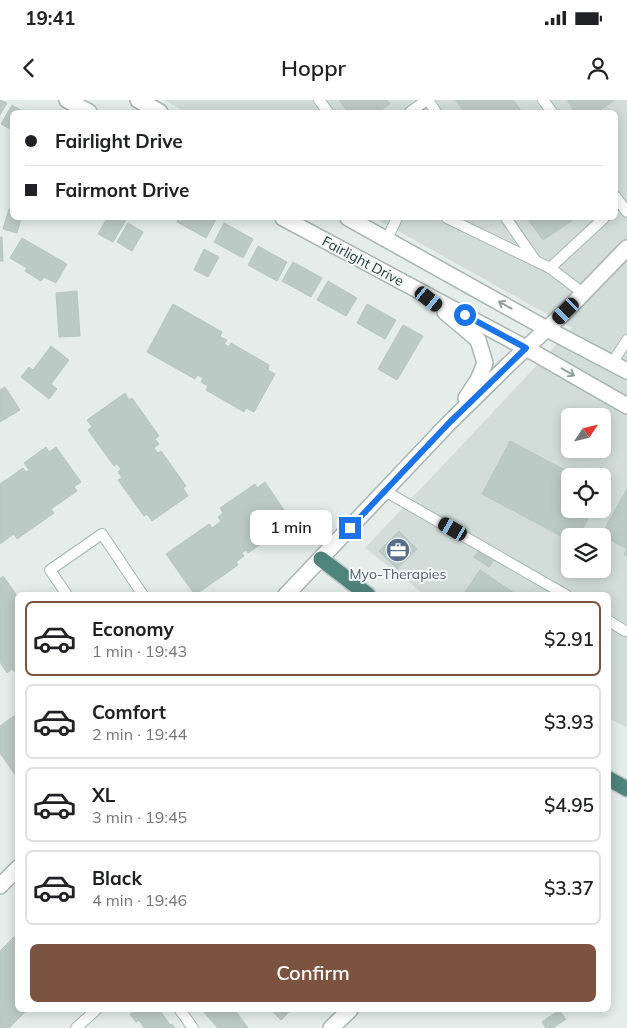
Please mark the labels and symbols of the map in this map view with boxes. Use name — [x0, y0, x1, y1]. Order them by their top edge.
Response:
street label: Fairlight Drive — [319, 232, 407, 290]
car — [412, 284, 445, 314]
car — [550, 295, 581, 327]
one-way arrow — [498, 299, 513, 309]
route start — [454, 304, 476, 326]
one-way arrow — [561, 368, 575, 378]
north arrow — [561, 408, 611, 458]
callout: 1 min — [250, 510, 332, 546]
car — [436, 515, 469, 543]
route end — [339, 517, 361, 539]
office icon: Myo-Therapies — [385, 537, 411, 563]
place label: Myo-Therapies — [350, 565, 446, 583]

